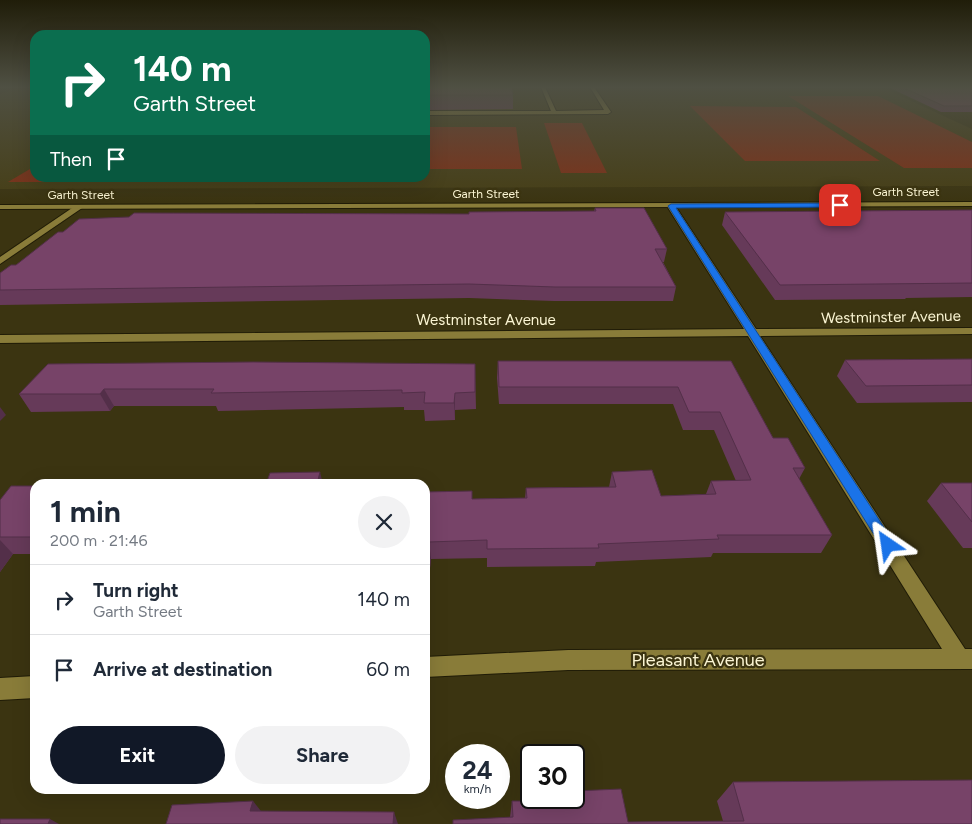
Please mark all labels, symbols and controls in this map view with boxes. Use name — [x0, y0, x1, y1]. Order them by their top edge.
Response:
text: 140 m — [133, 48, 231, 90]
icon: right — [50, 50, 115, 115]
text: Garth Street — [133, 90, 256, 117]
icon: arrive — [102, 145, 130, 173]
text: Then — [50, 148, 92, 171]
pin — [819, 184, 861, 226]
street label: Garth Street — [872, 185, 940, 199]
street label: Garth Street — [452, 187, 520, 201]
street label: Garth Street — [47, 188, 115, 202]
icon: arrive — [826, 191, 854, 219]
street label: Westminster Avenue — [821, 307, 961, 327]
street label: Westminster Avenue — [416, 311, 556, 329]
text: 1 min — [50, 493, 121, 530]
button: close — [358, 496, 410, 548]
position arrow — [861, 518, 913, 570]
text: 200 m · 21:46 — [50, 531, 148, 550]
text: Turn right — [93, 579, 179, 602]
icon: right — [50, 586, 78, 614]
text: 140 m — [357, 588, 410, 611]
text: Garth Street — [93, 602, 182, 621]
street label: Pleasant Avenue — [631, 649, 765, 671]
icon: arrive — [50, 656, 78, 684]
text: Arrive at destination — [93, 658, 272, 681]
text: 60 m — [366, 658, 410, 681]
button: Exit — [50, 726, 225, 784]
button: Share — [235, 726, 410, 784]
speed limit sign: 30 — [520, 744, 585, 809]
text: 24 — [462, 755, 493, 785]
text: km/h — [464, 782, 491, 796]

